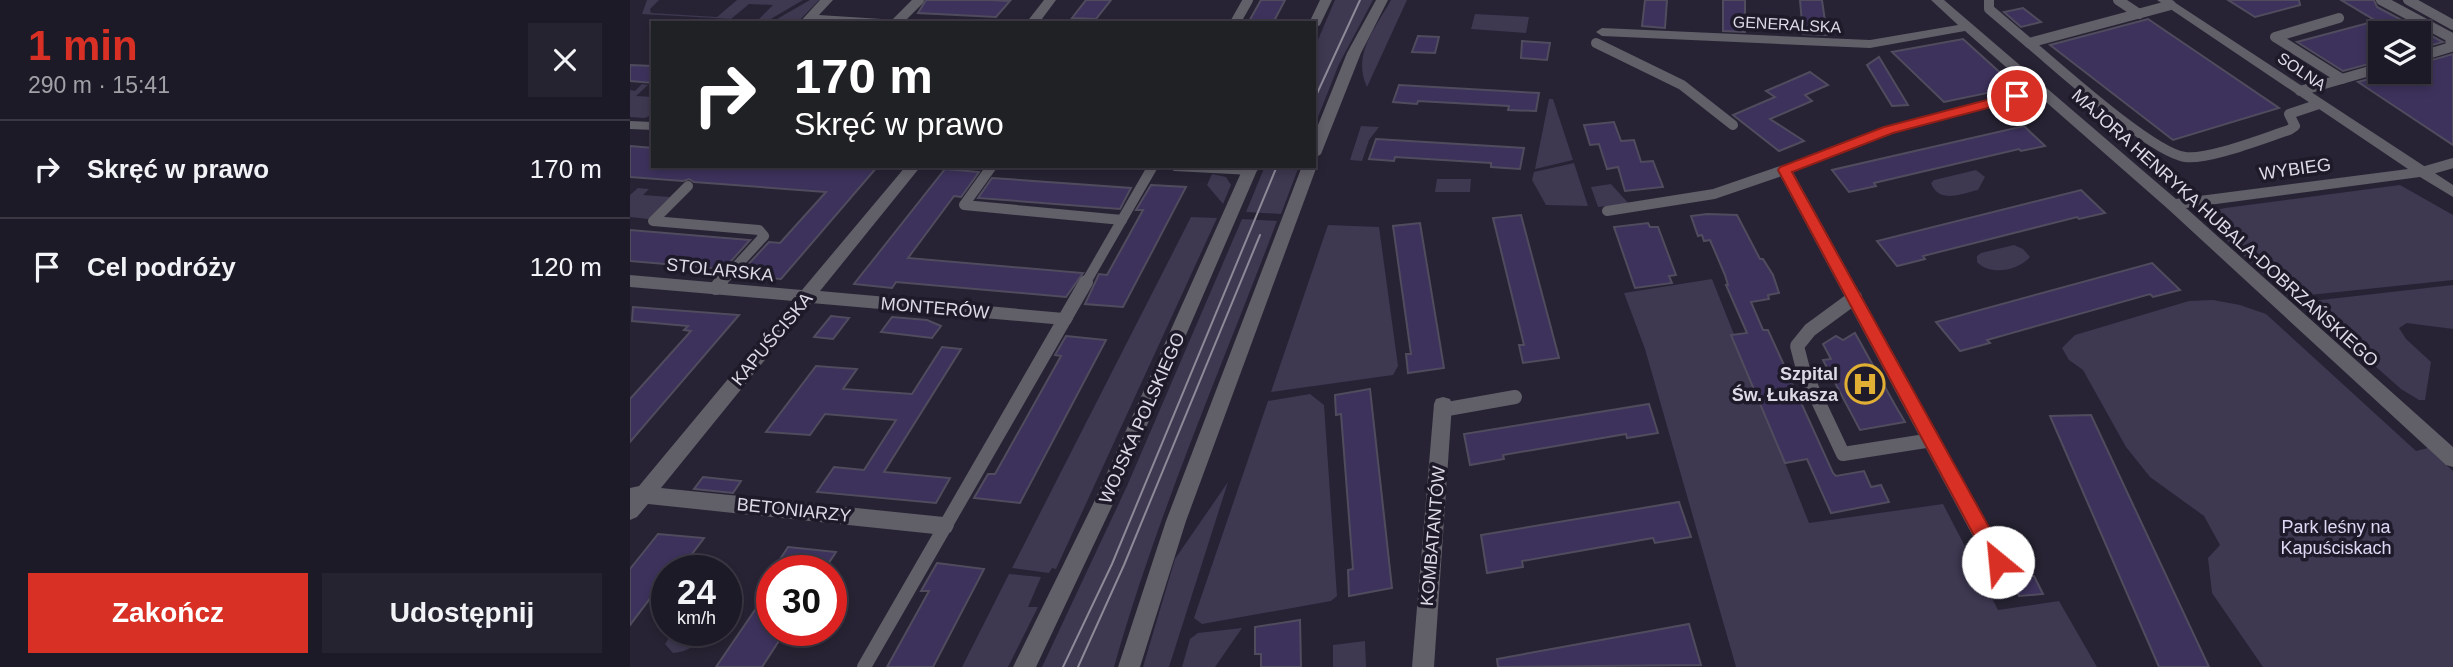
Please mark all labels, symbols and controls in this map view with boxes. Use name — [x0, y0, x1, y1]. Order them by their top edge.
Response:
street label: GENERALSKA — [1732, 13, 1842, 36]
map controls — [2368, 21, 2431, 84]
button: layers — [2368, 21, 2431, 84]
text: 1 min — [28, 22, 138, 69]
button: close — [528, 23, 602, 97]
icon: right — [679, 49, 770, 140]
text: 170 m — [794, 49, 933, 103]
street label: SOLNA — [2274, 49, 2329, 94]
pin — [1987, 66, 2047, 126]
text: 290 m · 15:41 — [28, 72, 170, 98]
icon: arrive — [1998, 77, 2036, 115]
street label: MAJORA HENRYKA HUBALA-DOBRZAŃSKIEGO — [2068, 85, 2382, 371]
text: Skręć w prawo — [794, 106, 1004, 142]
icon: right — [28, 150, 66, 188]
text: Skręć w prawo — [87, 154, 269, 184]
text: 170 m — [530, 154, 602, 184]
street label: WYBIEG — [2258, 154, 2332, 184]
icon: arrive — [28, 248, 66, 286]
text: Cel podróży — [87, 252, 236, 282]
text: 120 m — [530, 252, 602, 282]
street label: STOLARSKA — [665, 254, 775, 286]
street label: KAPUŚCISKA — [727, 288, 817, 389]
street label: MONTERÓW — [880, 292, 990, 323]
street label: WOJSKA POLSKIEGO — [1095, 329, 1189, 507]
hospital icon: Szpital Św. Łukasza — [1844, 363, 1886, 405]
place label: Szpital Św. Łukasza — [1732, 364, 1839, 405]
street label: KOMBATANTÓW — [1416, 465, 1449, 607]
street label: BETONIARZY — [736, 494, 852, 526]
park label: Park leśny na Kapuściskach — [2280, 517, 2392, 558]
position arrow — [1961, 525, 2035, 599]
speed limit sign: 30 — [756, 555, 847, 646]
text: 24 — [677, 572, 716, 611]
button: Zakończ — [28, 573, 308, 653]
button: Udostępnij — [322, 573, 602, 653]
text: km/h — [677, 608, 716, 628]

